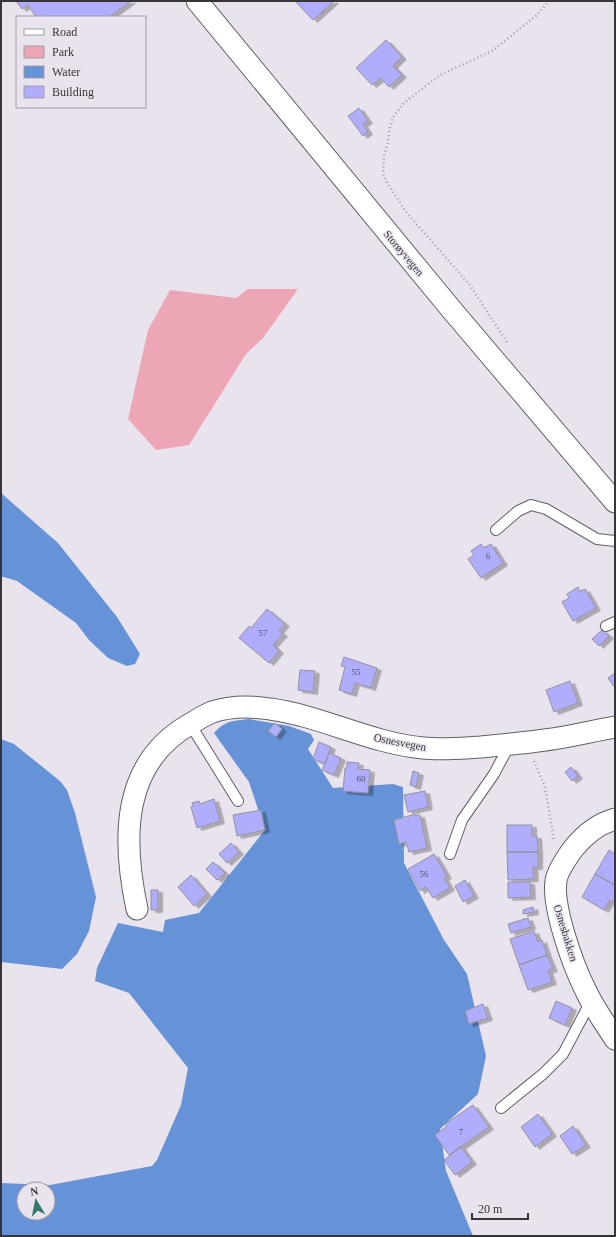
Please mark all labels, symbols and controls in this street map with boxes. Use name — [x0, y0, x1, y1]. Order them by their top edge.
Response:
legend — [16, 16, 146, 108]
text: Road — [52, 25, 77, 39]
text: Park — [52, 45, 74, 59]
text: Water — [52, 65, 80, 79]
text: Building — [52, 85, 94, 99]
street label: Storøyvegen — [382, 228, 427, 279]
house number: 6 — [486, 551, 491, 561]
house number: 57 — [259, 628, 268, 638]
house number: 55 — [352, 667, 361, 677]
street label: Osnesvegen — [373, 731, 428, 753]
house number: 60 — [357, 774, 366, 784]
house number: 56 — [420, 869, 429, 879]
street label: Osnesbakken — [552, 903, 580, 963]
house number: 7 — [459, 1127, 464, 1137]
north arrow — [16, 1181, 56, 1221]
text: N — [29, 1185, 39, 1198]
scale bar — [472, 1195, 528, 1221]
text: 20 m — [478, 1202, 503, 1216]

